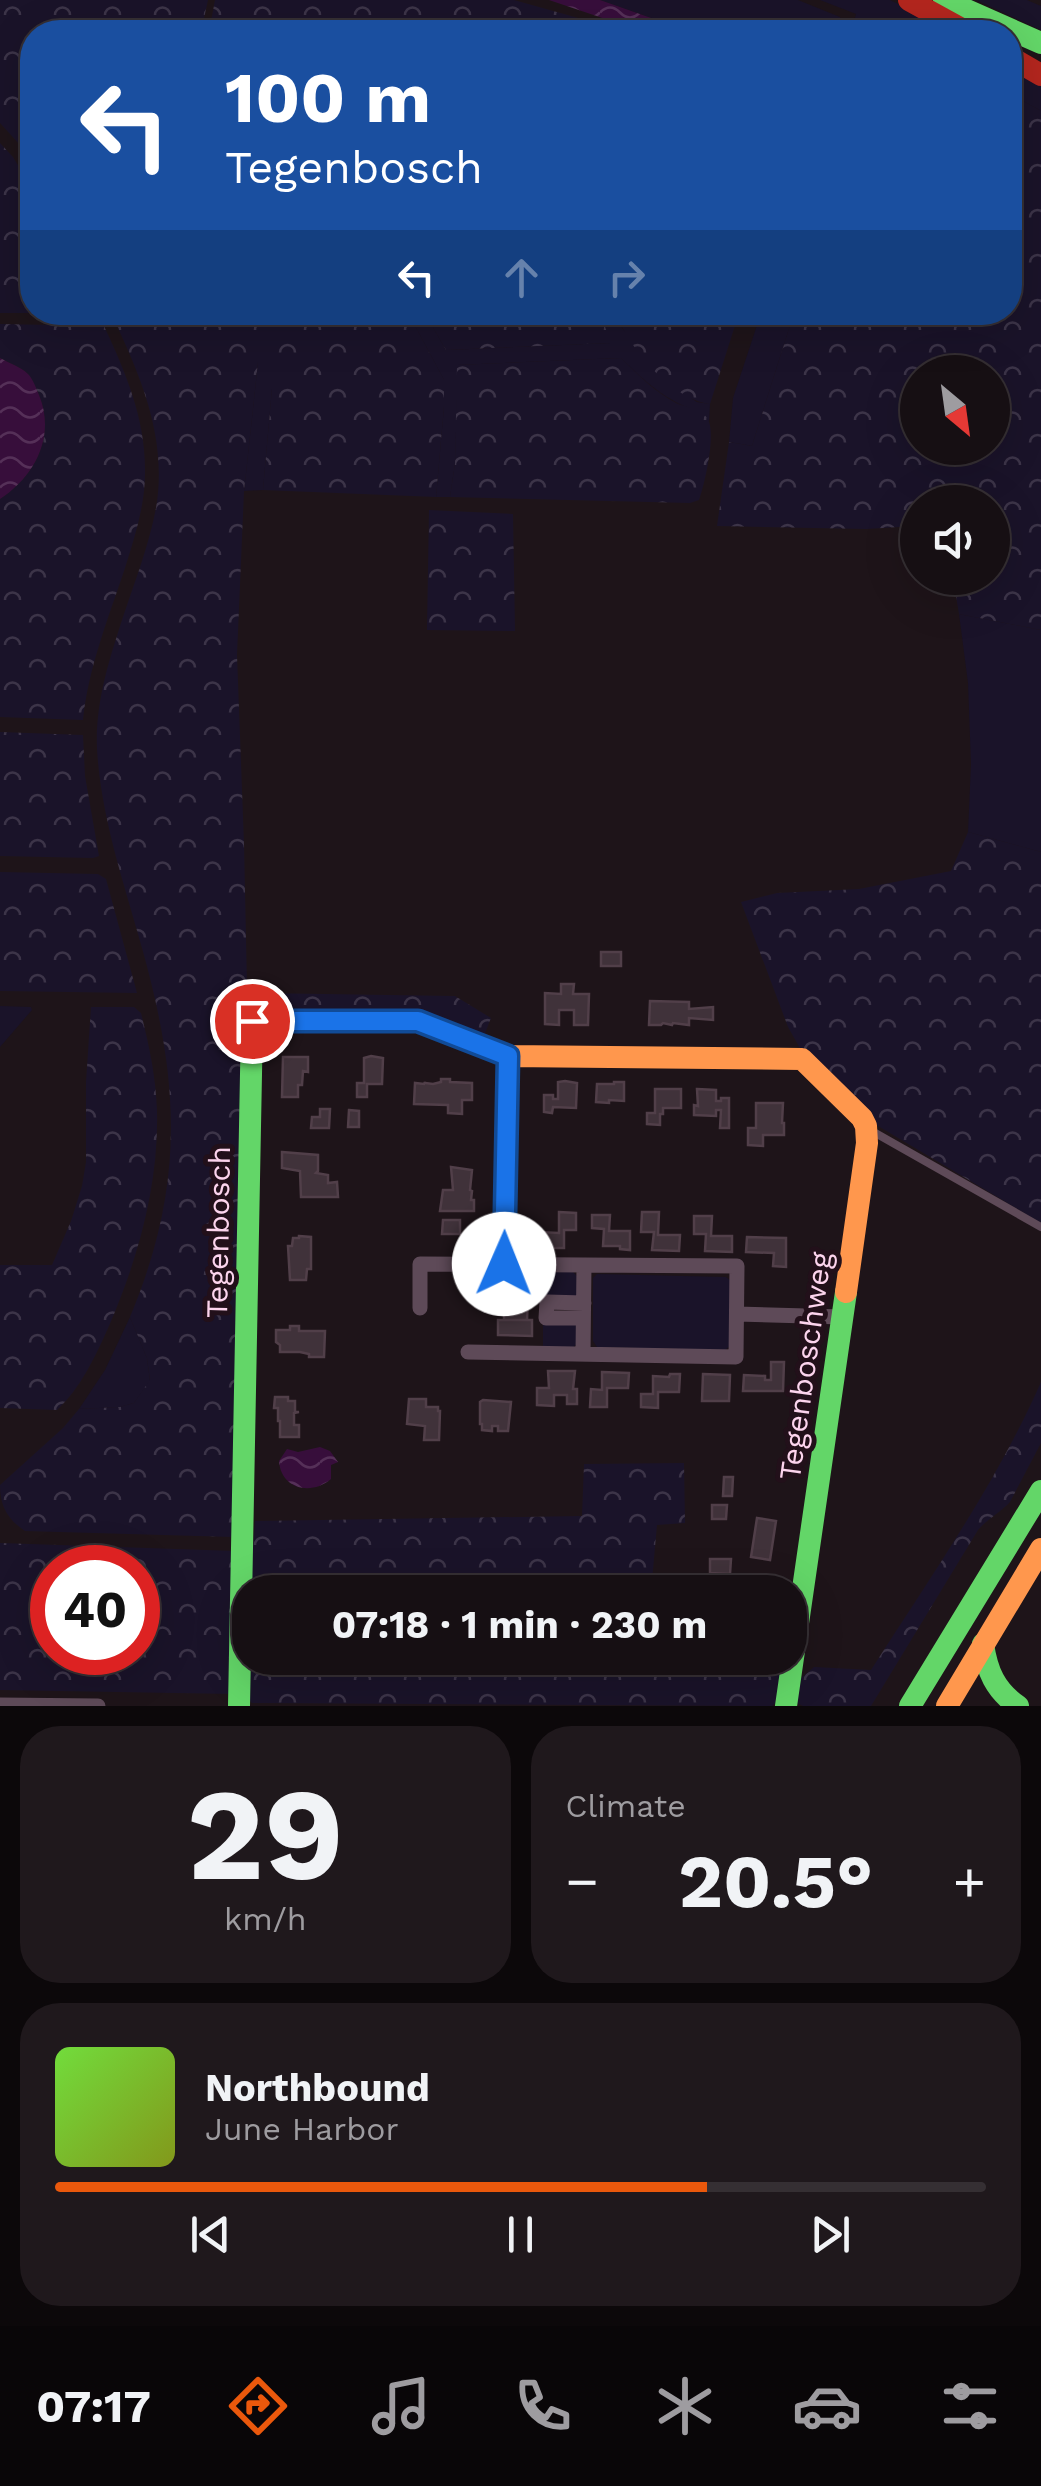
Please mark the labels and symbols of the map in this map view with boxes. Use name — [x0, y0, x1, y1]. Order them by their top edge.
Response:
north arrow — [900, 355, 1010, 465]
pin — [210, 979, 295, 1064]
street label: Tegenbosch — [199, 1146, 237, 1318]
position arrow — [452, 1212, 556, 1316]
street label: Tegenboschweg — [772, 1250, 838, 1482]
speed limit sign: 40 — [30, 1545, 160, 1675]

